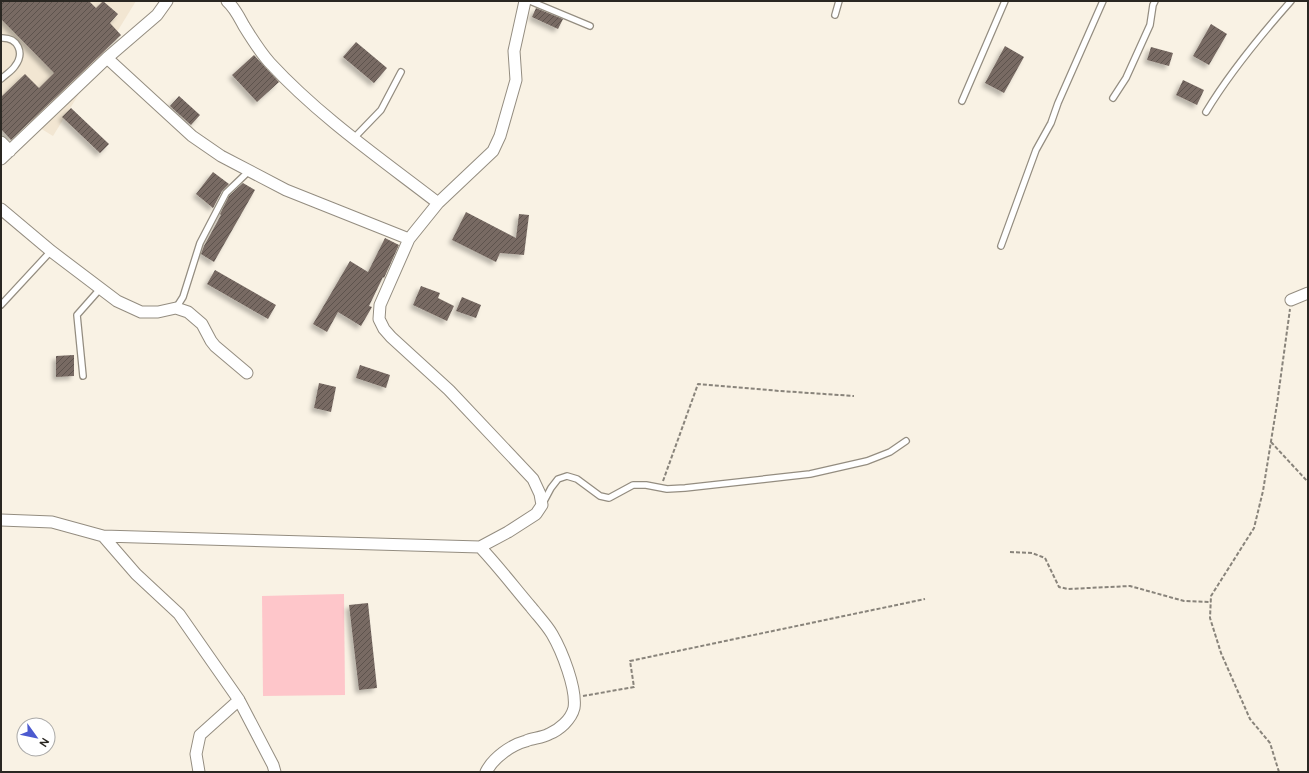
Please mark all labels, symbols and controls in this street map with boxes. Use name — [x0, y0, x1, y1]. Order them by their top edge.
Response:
north arrow — [16, 717, 56, 757]
text: N — [36, 735, 52, 750]

